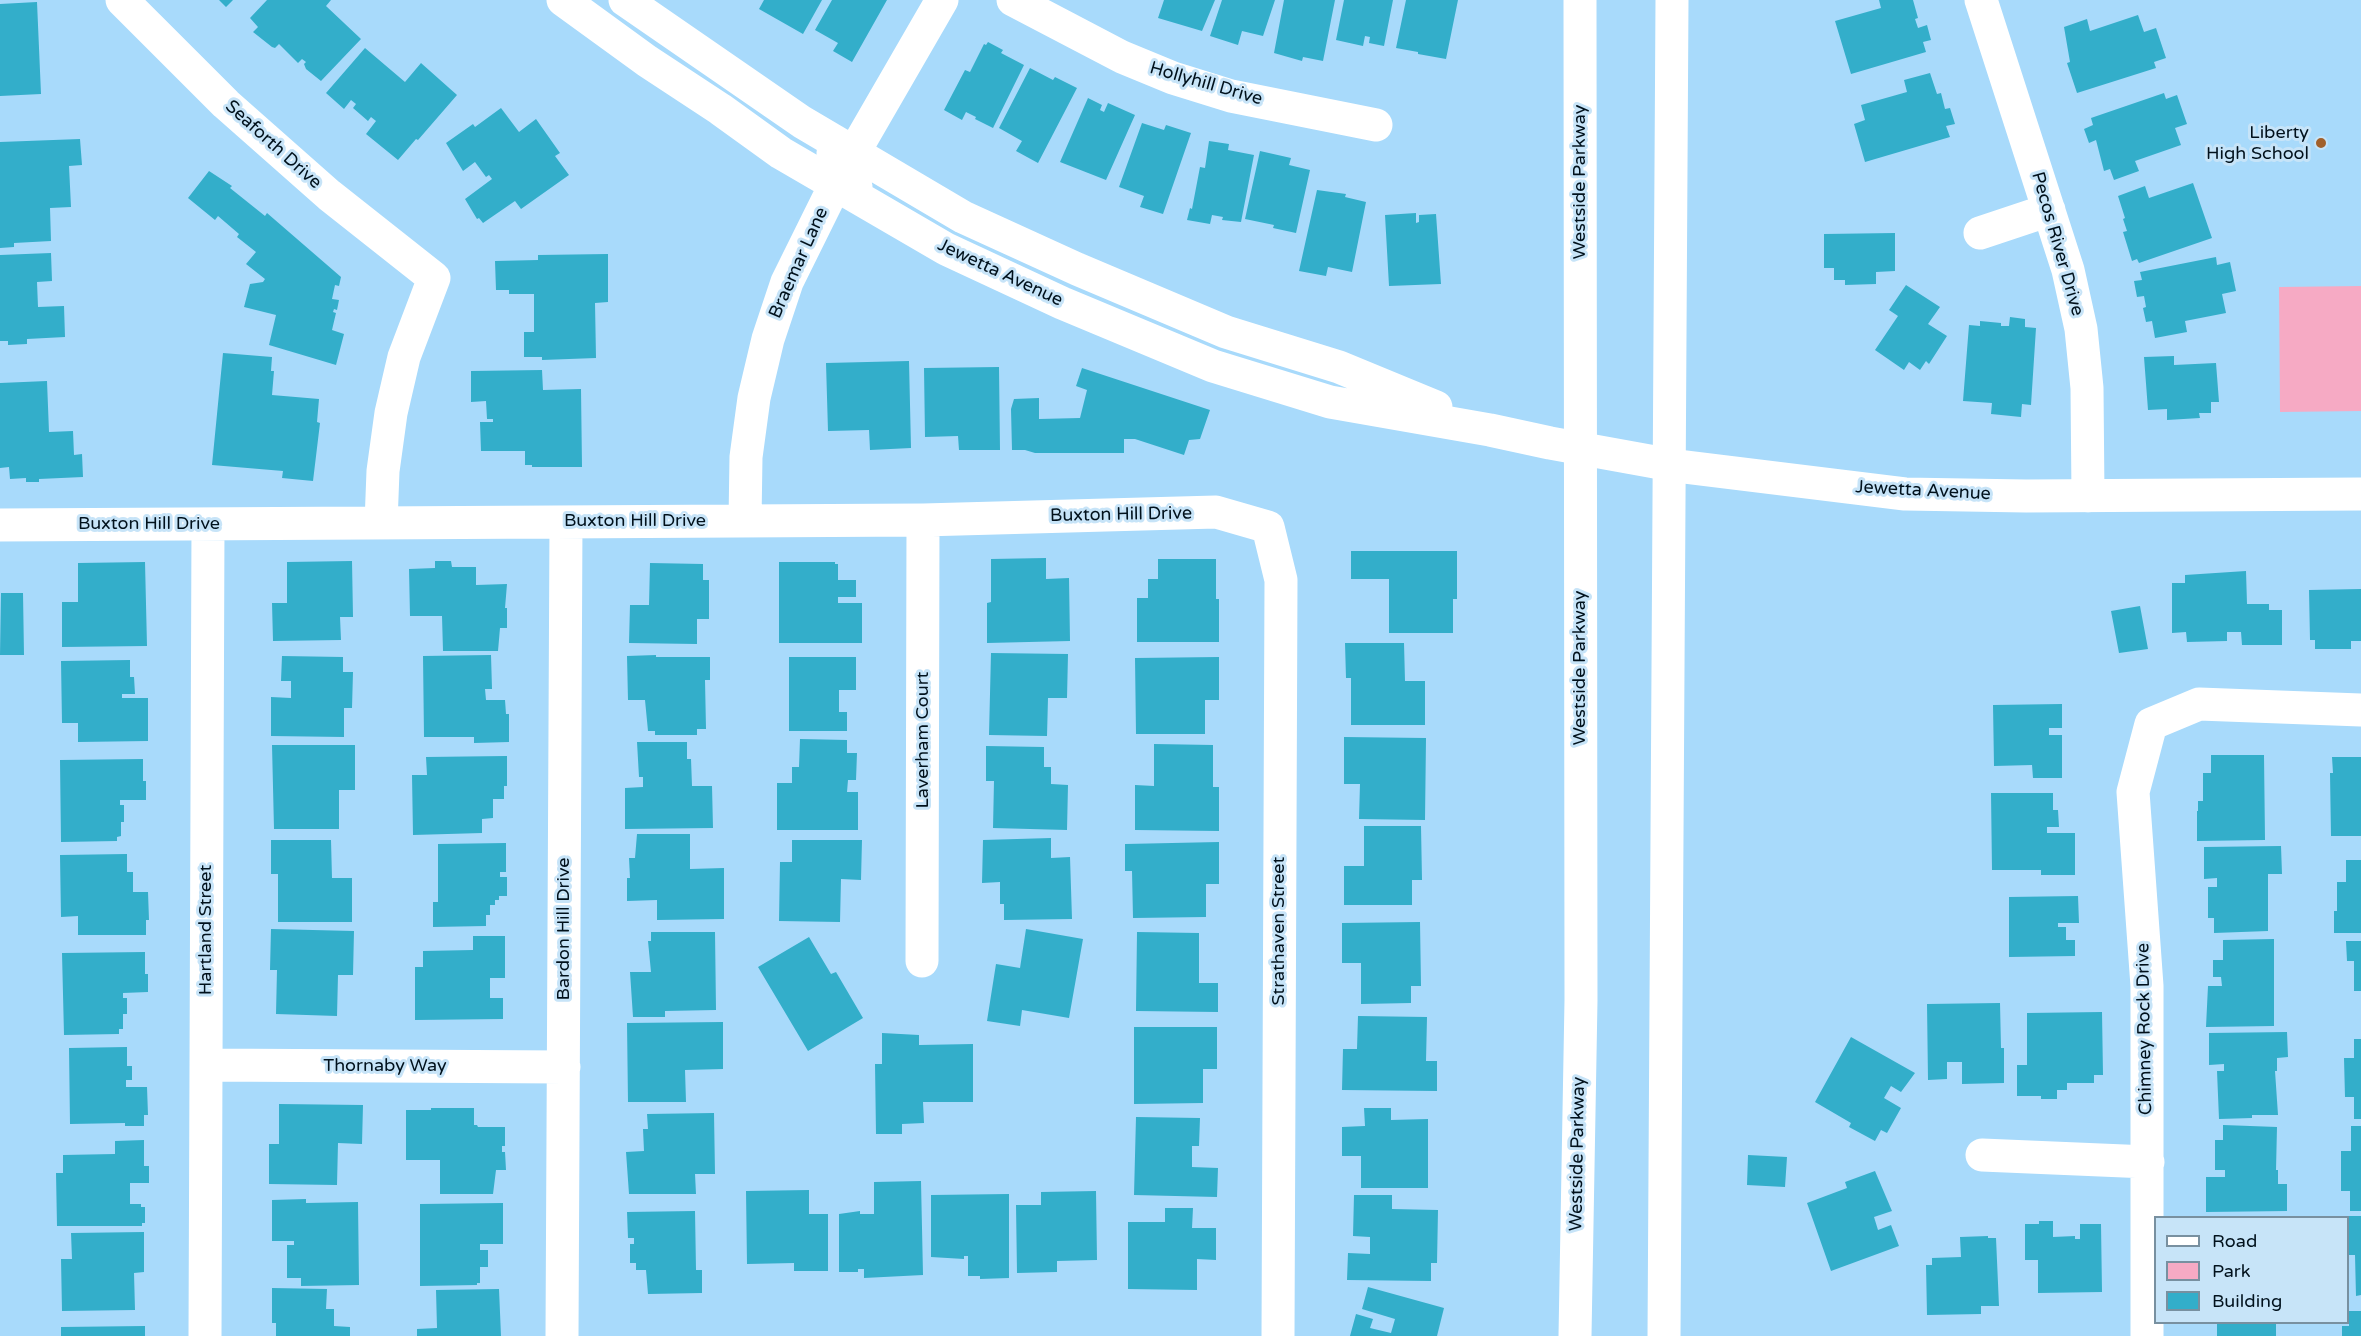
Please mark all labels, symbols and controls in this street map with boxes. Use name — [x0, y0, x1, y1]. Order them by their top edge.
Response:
street label: Hollyhill Drive — [1147, 58, 1265, 110]
street label: Seaforth Drive — [220, 96, 326, 194]
street label: Westside Parkway — [1569, 105, 1591, 259]
place label: Liberty High School — [2206, 122, 2309, 164]
marker: Liberty High School — [2314, 136, 2328, 150]
street label: Pecos River Drive — [2026, 170, 2088, 318]
street label: Braemar Lane — [765, 204, 833, 322]
street label: Jewetta Avenue — [934, 235, 1066, 311]
street label: Jewetta Avenue — [1855, 477, 1991, 505]
street label: Buxton Hill Drive — [1050, 503, 1192, 527]
street label: Buxton Hill Drive — [564, 510, 706, 532]
street label: Buxton Hill Drive — [78, 513, 220, 535]
street label: Westside Parkway — [1569, 591, 1591, 745]
street label: Laverham Court — [912, 672, 934, 808]
street label: Bardon Hill Drive — [553, 857, 575, 1001]
street label: Strathaven Street — [1268, 857, 1290, 1005]
street label: Hartland Street — [195, 865, 217, 995]
street label: Chimney Rock Drive — [2133, 943, 2157, 1115]
street label: Thornaby Way — [323, 1055, 447, 1077]
street label: Westside Parkway — [1566, 1077, 1590, 1231]
legend — [2154, 1216, 2349, 1324]
text: Road — [2212, 1230, 2257, 1252]
text: Park — [2212, 1260, 2250, 1282]
text: Building — [2212, 1290, 2282, 1312]

